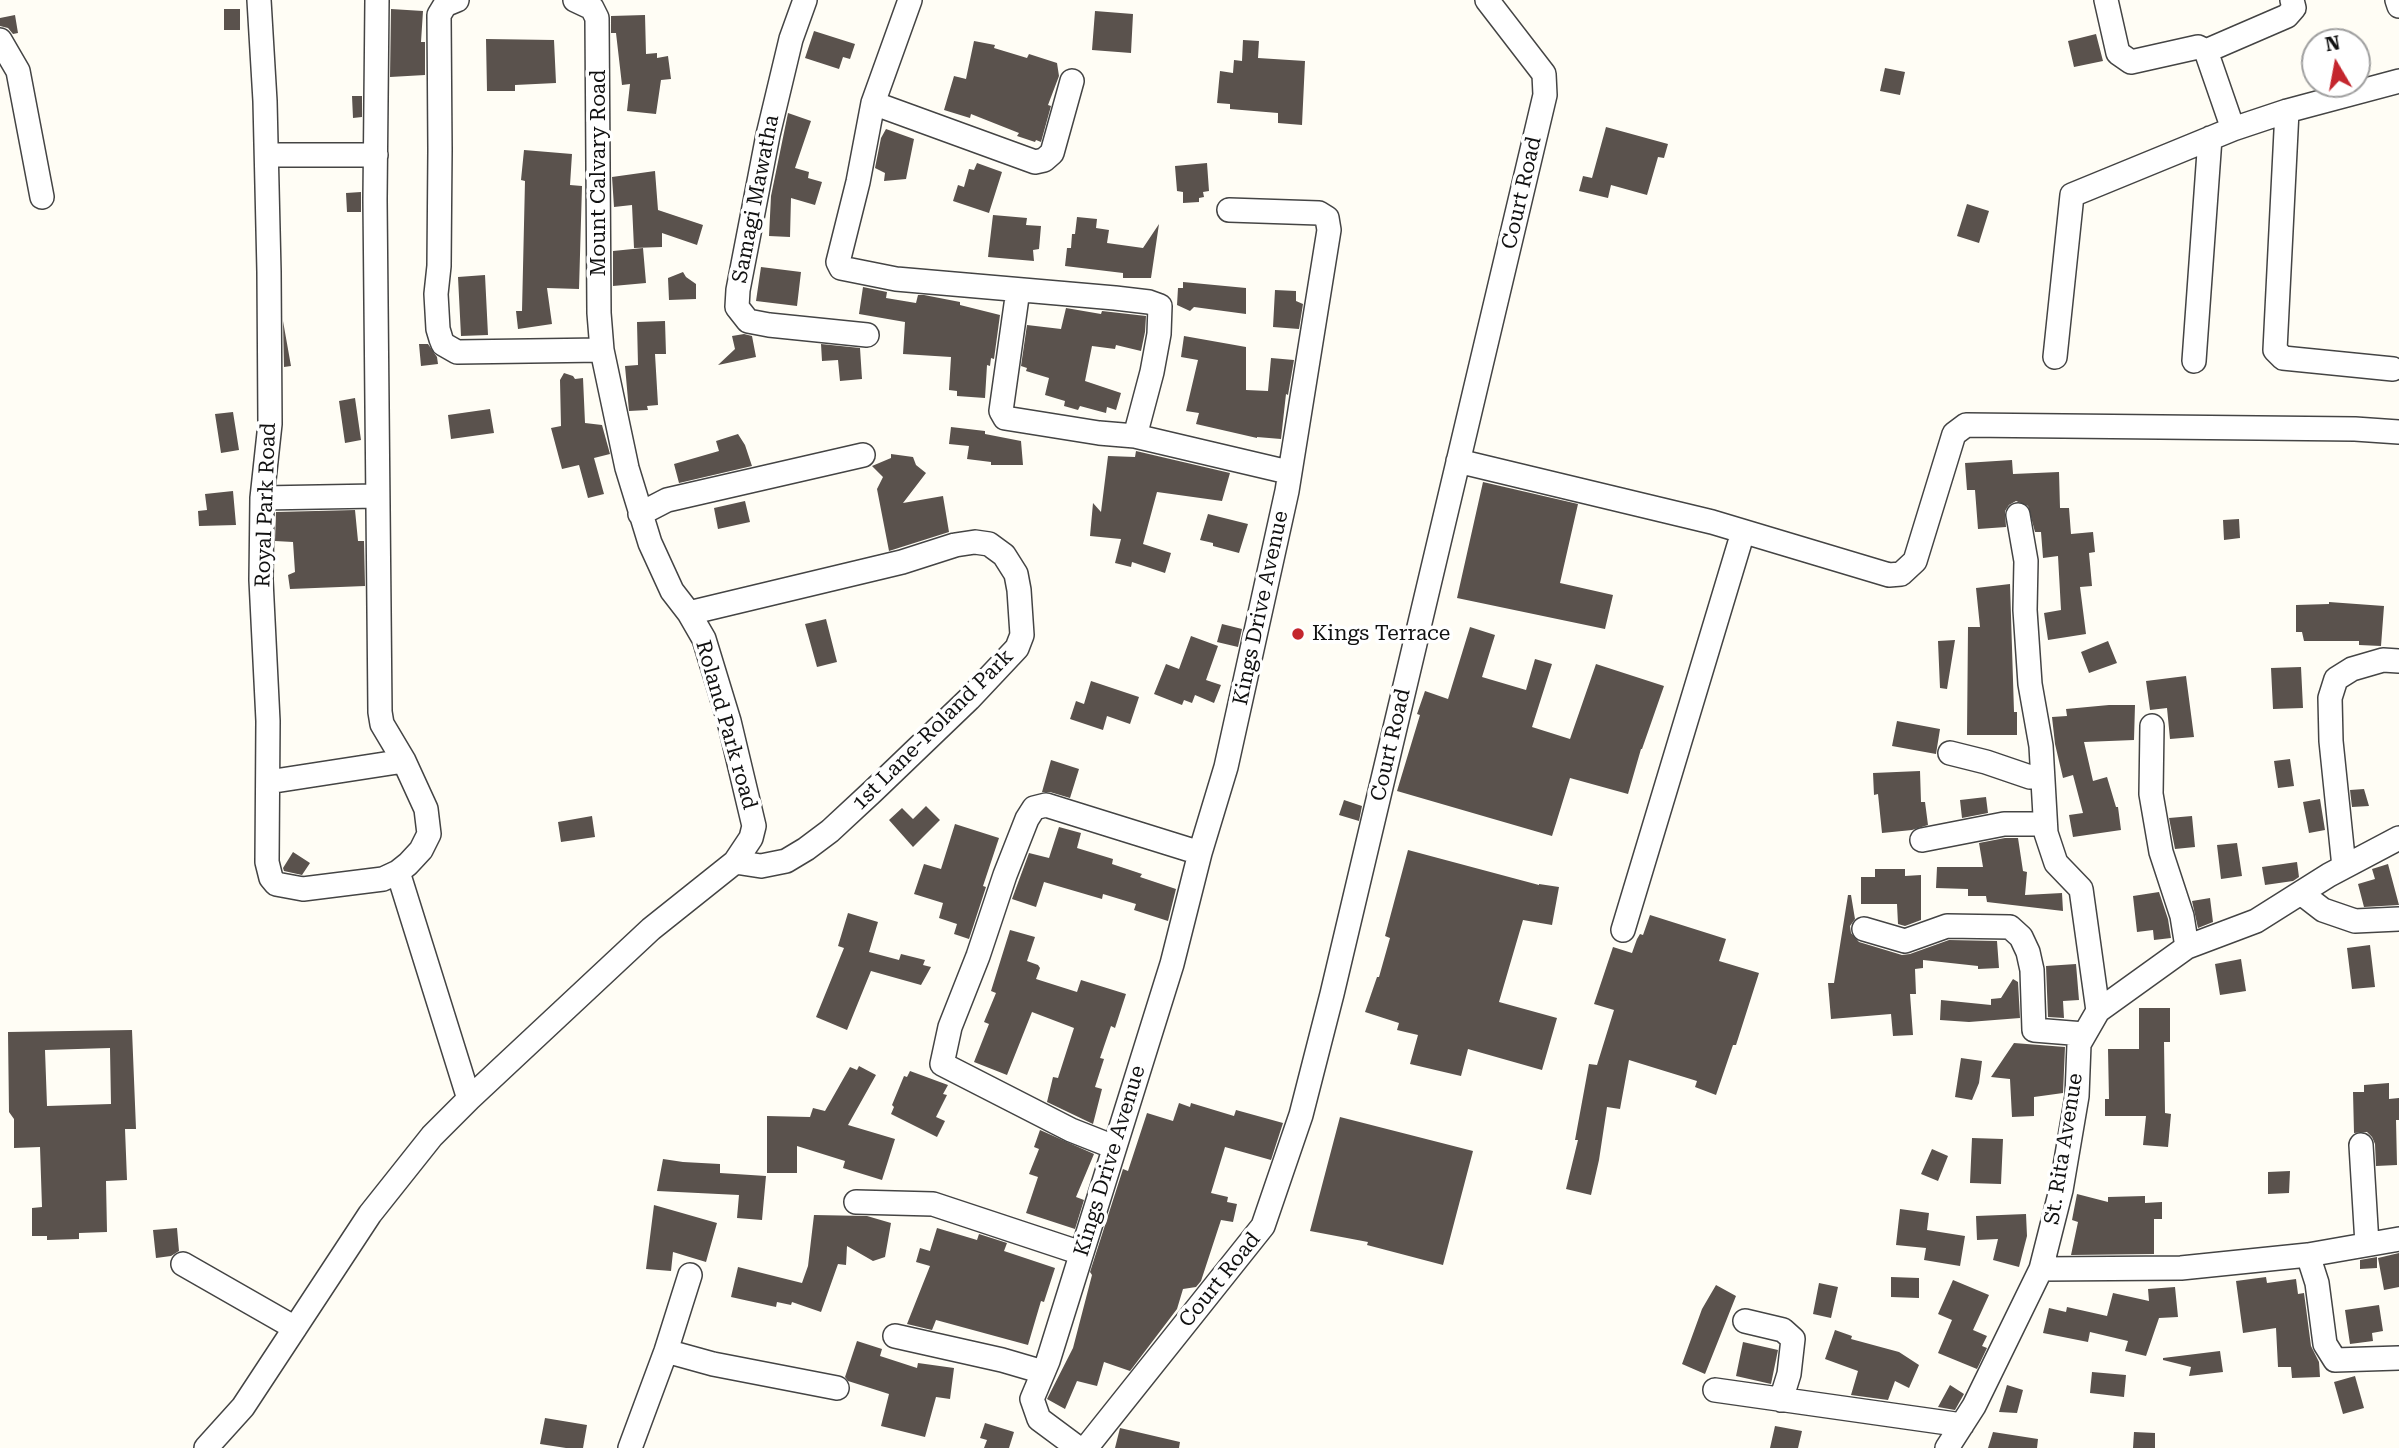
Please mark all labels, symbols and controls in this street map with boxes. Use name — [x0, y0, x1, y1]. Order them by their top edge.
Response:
north arrow — [2301, 28, 2371, 98]
text: N — [2323, 31, 2342, 56]
street label: Mount Calvary Road — [586, 70, 612, 276]
street label: Samagi Mawatha — [727, 113, 785, 285]
street label: Court Road — [1497, 134, 1547, 252]
street label: Royal Park Road — [251, 422, 281, 588]
street label: Kings Drive Avenue — [1228, 509, 1294, 707]
place label: Kings Terrace — [1312, 621, 1450, 647]
marker: Kings Terrace — [1290, 626, 1306, 642]
street label: Roland Park road — [690, 638, 762, 812]
street label: 1st Lane-Roland Park — [847, 644, 1019, 816]
street label: Court Road — [1366, 686, 1416, 804]
street label: Kings Drive Avenue — [1069, 1063, 1151, 1259]
street label: St. Rita Avenue — [2040, 1071, 2088, 1227]
street label: Court Road — [1174, 1227, 1266, 1333]

